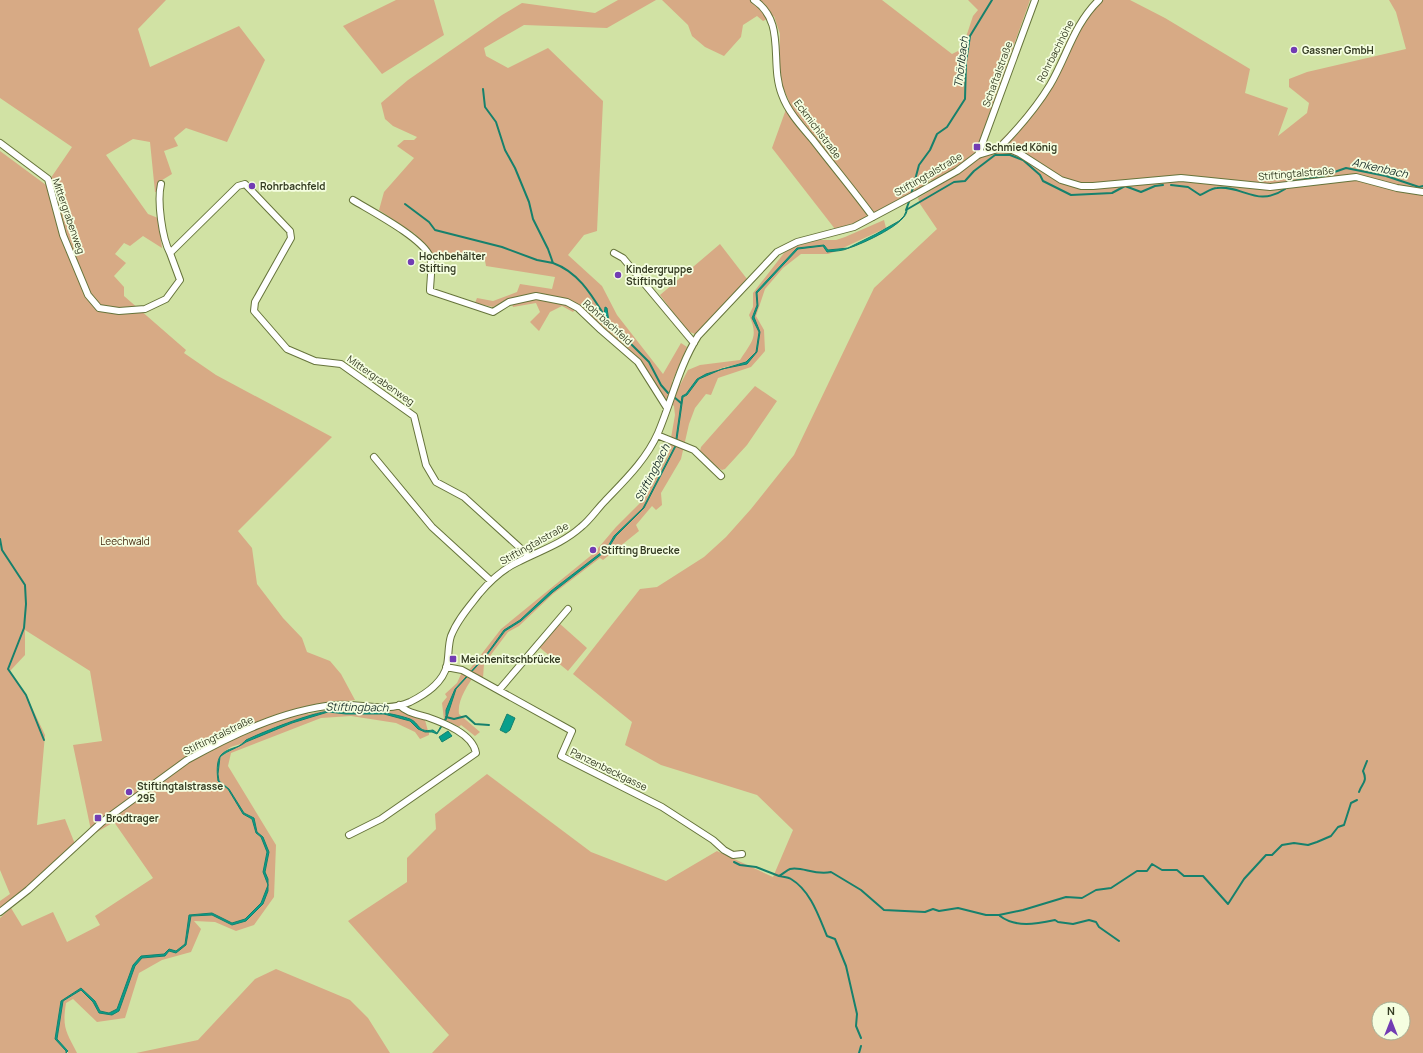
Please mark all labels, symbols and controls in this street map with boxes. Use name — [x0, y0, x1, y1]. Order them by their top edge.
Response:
street label: Rohrbachhöhe — [1033, 17, 1077, 85]
water label: Thörlbach — [950, 35, 971, 88]
street label: Schaftalstraße — [979, 39, 1015, 109]
place label: Gassner GmbH — [1302, 43, 1374, 57]
marker: Gassner GmbH — [1289, 45, 1299, 55]
street label: Eckmichlstraße — [791, 96, 845, 162]
place label: Schmied König — [985, 140, 1057, 154]
marker: Schmied König — [972, 142, 982, 152]
street label: Stiftingtalstraße — [892, 149, 965, 199]
water label: Ankenbach — [1351, 154, 1410, 181]
street label: Stiftingtalstraße — [1257, 163, 1335, 183]
street label: Mittergrabenweg — [50, 176, 89, 256]
place label: Rohrbachfeld — [260, 179, 326, 193]
marker: Rohrbachfeld — [247, 181, 257, 191]
place label: Hochbehälter Stifting — [419, 249, 485, 275]
marker: Hochbehälter Stifting — [406, 257, 416, 267]
place label: Kindergruppe Stiftingtal — [626, 262, 692, 288]
marker: Kindergruppe Stiftingtal — [613, 270, 623, 280]
street label: Rohrbachfeld — [580, 296, 636, 348]
street label: Mittergrabenweg — [345, 352, 417, 408]
water label: Stiftingbach — [631, 441, 673, 504]
street label: Stiftingtalstraße — [497, 518, 571, 568]
park label: Leechwald — [100, 534, 150, 548]
place label: Stifting Bruecke — [601, 543, 680, 557]
marker: Stifting Bruecke — [588, 545, 598, 555]
place label: Meichenitschbrücke — [461, 652, 561, 666]
marker: Meichenitschbrücke — [448, 654, 458, 664]
water label: Stiftingbach — [325, 698, 389, 715]
street label: Stiftingtalstraße — [181, 712, 255, 758]
street label: Panzenbeckgasse — [568, 744, 650, 794]
place label: Stiftingtalstrasse 295 — [137, 779, 223, 805]
marker: Stiftingtalstrasse 295 — [124, 787, 134, 797]
place label: Brodtrager — [106, 811, 159, 825]
marker: Brodtrager — [93, 813, 103, 823]
north arrow — [1371, 1001, 1411, 1041]
text: N — [1387, 1003, 1395, 1018]

